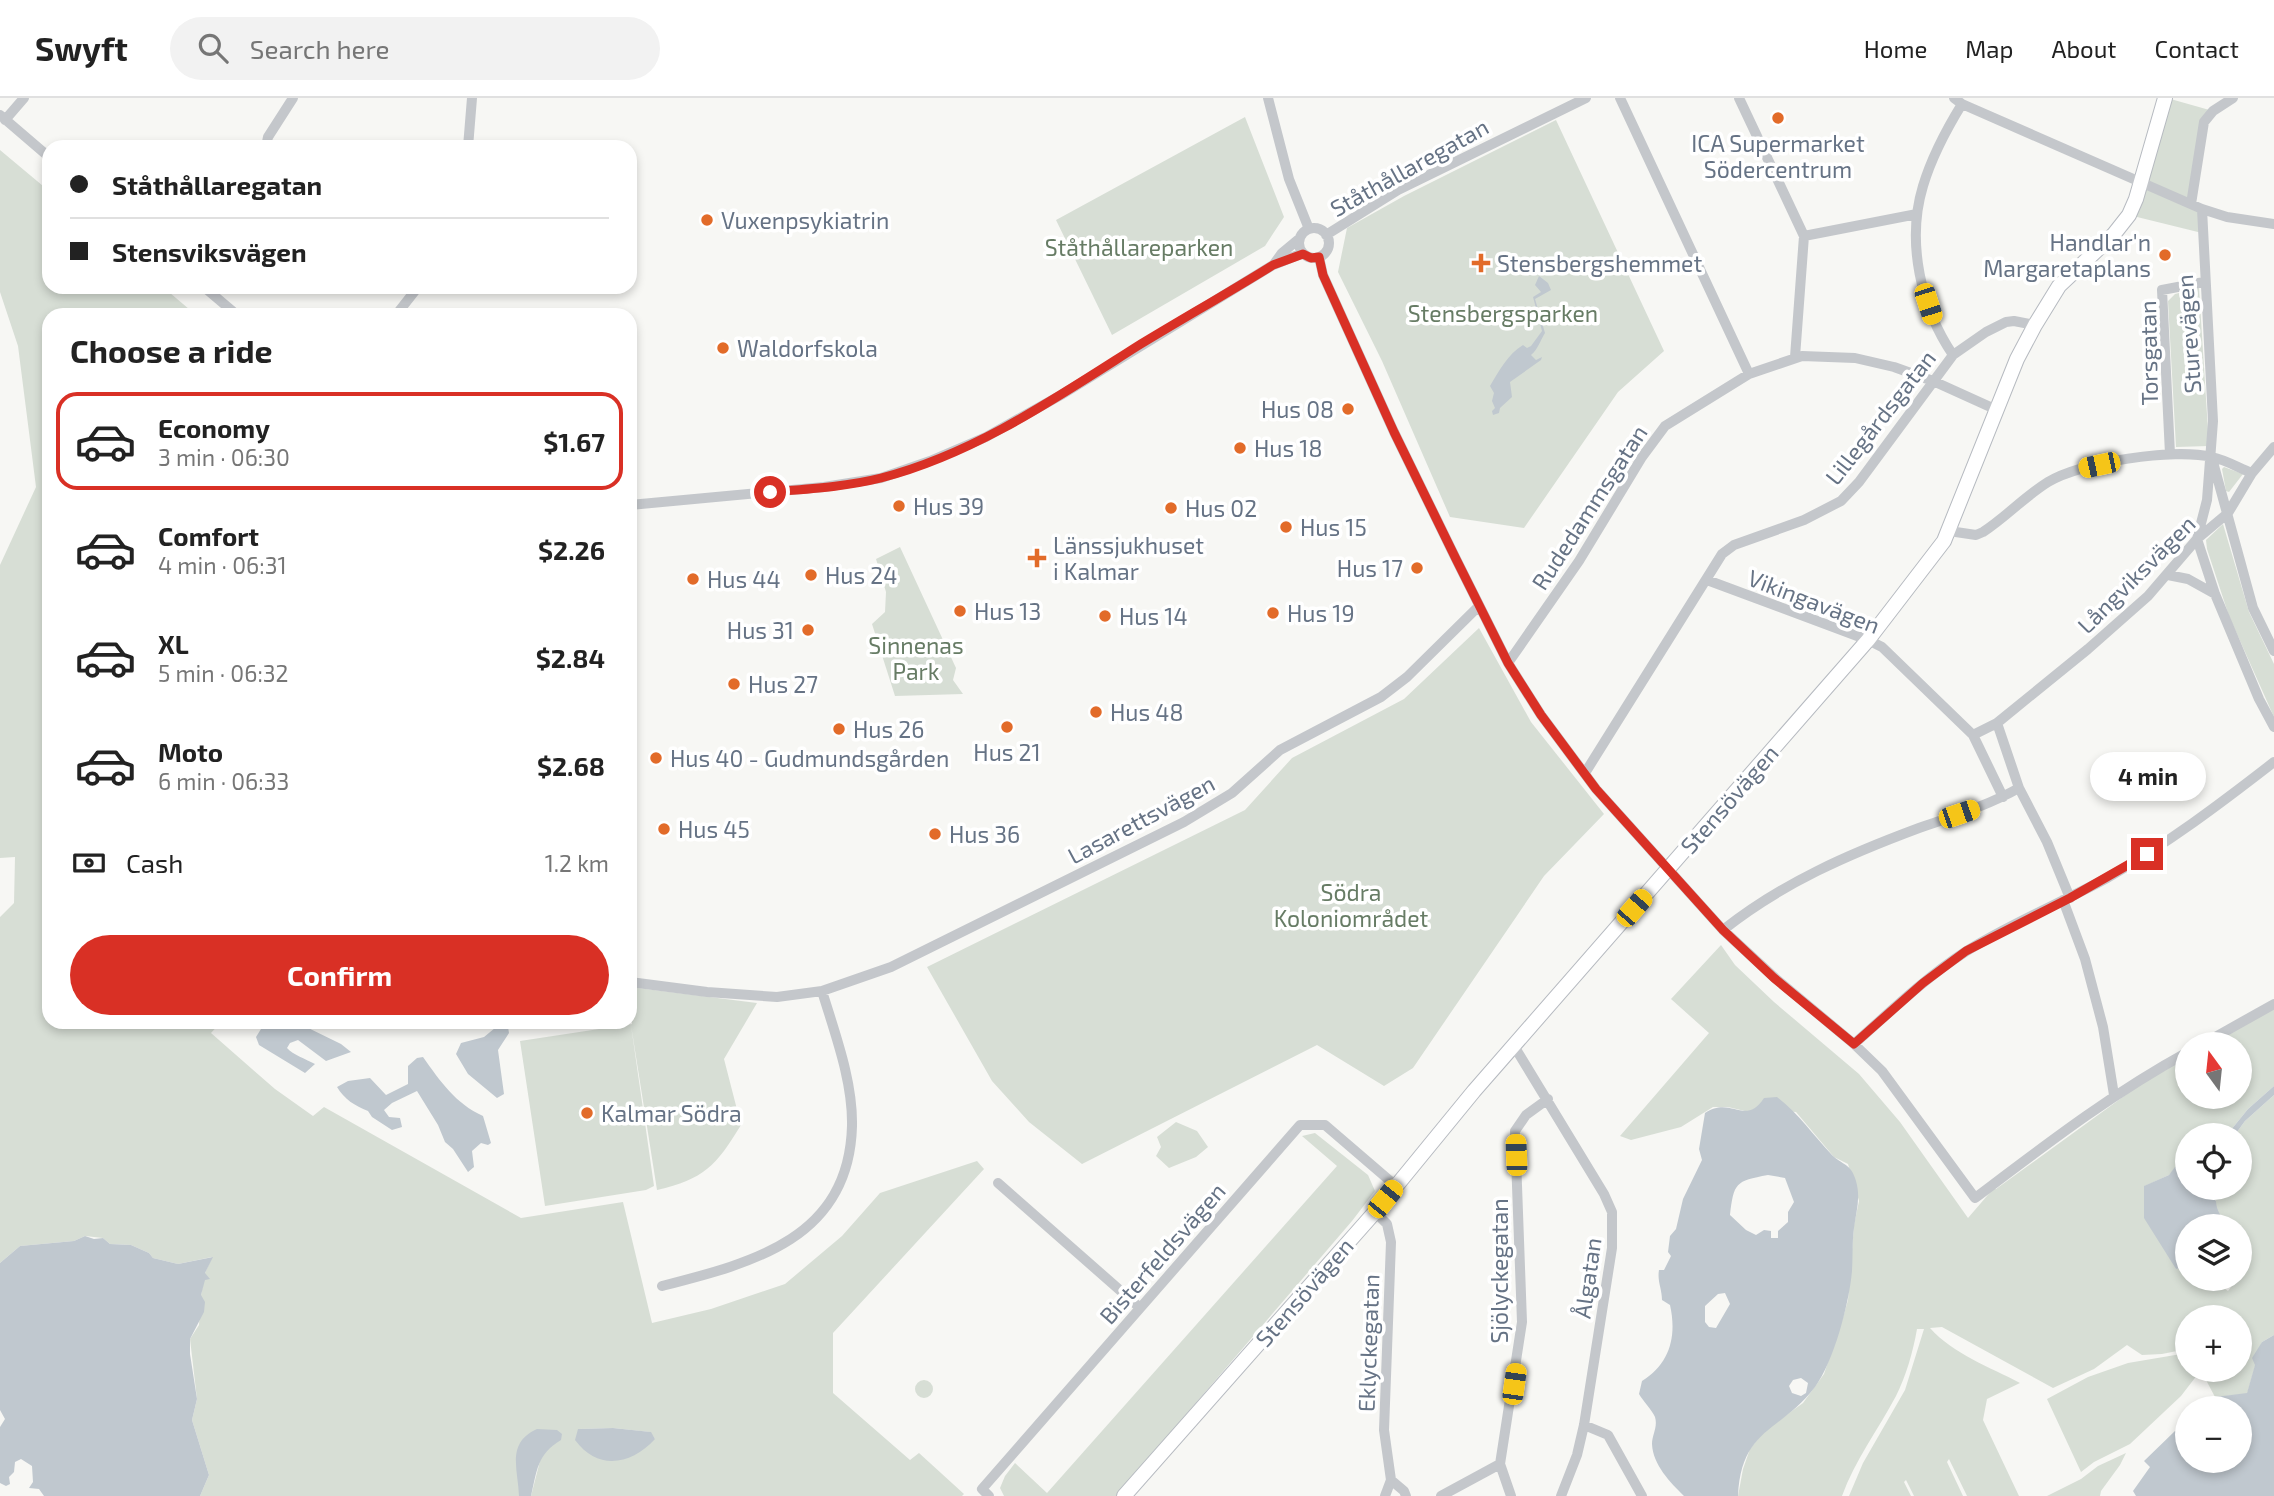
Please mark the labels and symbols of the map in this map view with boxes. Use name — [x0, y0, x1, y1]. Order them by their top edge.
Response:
marker: ICA Supermarket Södercentrum — [1770, 110, 1786, 126]
street label: Ståthållaregatan — [1325, 112, 1493, 222]
place label: ICA Supermarket Södercentrum — [1691, 129, 1865, 183]
place label: Vuxenpsykiatrin — [721, 206, 889, 234]
marker: Vuxenpsykiatrin — [699, 212, 715, 228]
place label: Handlar'n Margaretaplans — [1983, 228, 2151, 282]
park label: Ståthållareparken — [1045, 233, 1233, 261]
marker: Handlar'n Margaretaplans — [2157, 247, 2173, 263]
place label: Stensbergshemmet — [1497, 249, 1702, 277]
marker: Stensbergshemmet — [1471, 253, 1491, 273]
street label: Sturevägen — [2170, 274, 2206, 394]
car — [1912, 281, 1945, 327]
park label: Stensbergsparken — [1408, 299, 1598, 327]
street label: Torsgatan — [2133, 300, 2163, 406]
place label: Waldorfskola — [737, 334, 878, 362]
marker: Waldorfskola — [715, 340, 731, 356]
street label: Lillegårdsgatan — [1819, 344, 1941, 490]
place label: Hus 08 — [1261, 395, 1334, 423]
marker: Hus 08 — [1340, 401, 1356, 417]
street label: Rudedammsgatan — [1525, 419, 1653, 595]
place label: Hus 18 — [1254, 434, 1322, 462]
marker: Hus 18 — [1232, 440, 1248, 456]
car — [2077, 450, 2122, 480]
route start — [754, 476, 786, 508]
place label: Hus 39 — [913, 492, 984, 520]
place label: Hus 02 — [1185, 494, 1257, 522]
marker: Hus 39 — [891, 498, 907, 514]
marker: Hus 02 — [1163, 500, 1179, 516]
street label: Långviksvägen — [2071, 509, 2201, 639]
place label: Hus 15 — [1300, 513, 1367, 541]
marker: Hus 15 — [1278, 519, 1294, 535]
place label: Länssjukhuset i Kalmar — [1053, 531, 1204, 585]
marker: Länssjukhuset i Kalmar — [1027, 548, 1047, 568]
place label: Hus 17 — [1337, 554, 1403, 582]
marker: Hus 17 — [1409, 560, 1425, 576]
place label: Hus 24 — [825, 561, 897, 589]
street label: Vikingavägen — [1744, 563, 1884, 639]
place label: Hus 44 — [707, 565, 781, 593]
marker: Hus 24 — [803, 567, 819, 583]
marker: Hus 44 — [685, 571, 701, 587]
place label: Hus 13 — [974, 597, 1041, 625]
place label: Hus 19 — [1287, 599, 1355, 627]
place label: Hus 14 — [1119, 602, 1188, 630]
marker: Hus 13 — [952, 603, 968, 619]
marker: Hus 19 — [1265, 605, 1281, 621]
marker: Hus 14 — [1097, 608, 1113, 624]
place label: Hus 31 — [727, 616, 794, 644]
marker: Hus 31 — [800, 622, 816, 638]
park label: Sinnenas Park — [868, 631, 964, 685]
place label: Hus 27 — [748, 670, 818, 698]
marker: Hus 27 — [726, 676, 742, 692]
place label: Hus 48 — [1110, 698, 1183, 726]
marker: Hus 48 — [1088, 704, 1104, 720]
place label: Hus 26 — [853, 715, 924, 743]
marker: Hus 21 — [999, 719, 1015, 735]
marker: Hus 26 — [831, 721, 847, 737]
place label: Hus 21 — [973, 738, 1041, 766]
street label: Stensövägen — [1674, 739, 1784, 859]
place label: Hus 40 - Gudmundsgården — [670, 744, 949, 772]
marker: Hus 40 - Gudmundsgården — [648, 750, 664, 766]
callout: 4 min — [2089, 752, 2205, 802]
street label: Lasarettsvägen — [1063, 769, 1219, 869]
car — [1936, 797, 1983, 831]
place label: Hus 45 — [678, 815, 750, 843]
place label: Hus 36 — [949, 820, 1020, 848]
marker: Hus 45 — [656, 821, 672, 837]
marker: Hus 36 — [927, 826, 943, 842]
route end — [2131, 838, 2163, 870]
park label: Södra Koloniområdet — [1274, 878, 1429, 932]
car — [1613, 885, 1656, 931]
north arrow — [2175, 1032, 2252, 1110]
place label: Kalmar Södra — [601, 1099, 742, 1127]
marker: Kalmar Södra — [579, 1105, 595, 1121]
car — [1505, 1134, 1528, 1176]
car — [1364, 1176, 1407, 1222]
street label: Bisterfeldsvägen — [1093, 1177, 1231, 1329]
street label: Sjölyckegatan — [1485, 1198, 1513, 1344]
street label: Stensövägen — [1249, 1232, 1359, 1352]
street label: Ålgatan — [1567, 1236, 1607, 1320]
street label: Eklyckegatan — [1352, 1274, 1384, 1412]
car — [1501, 1362, 1528, 1406]

